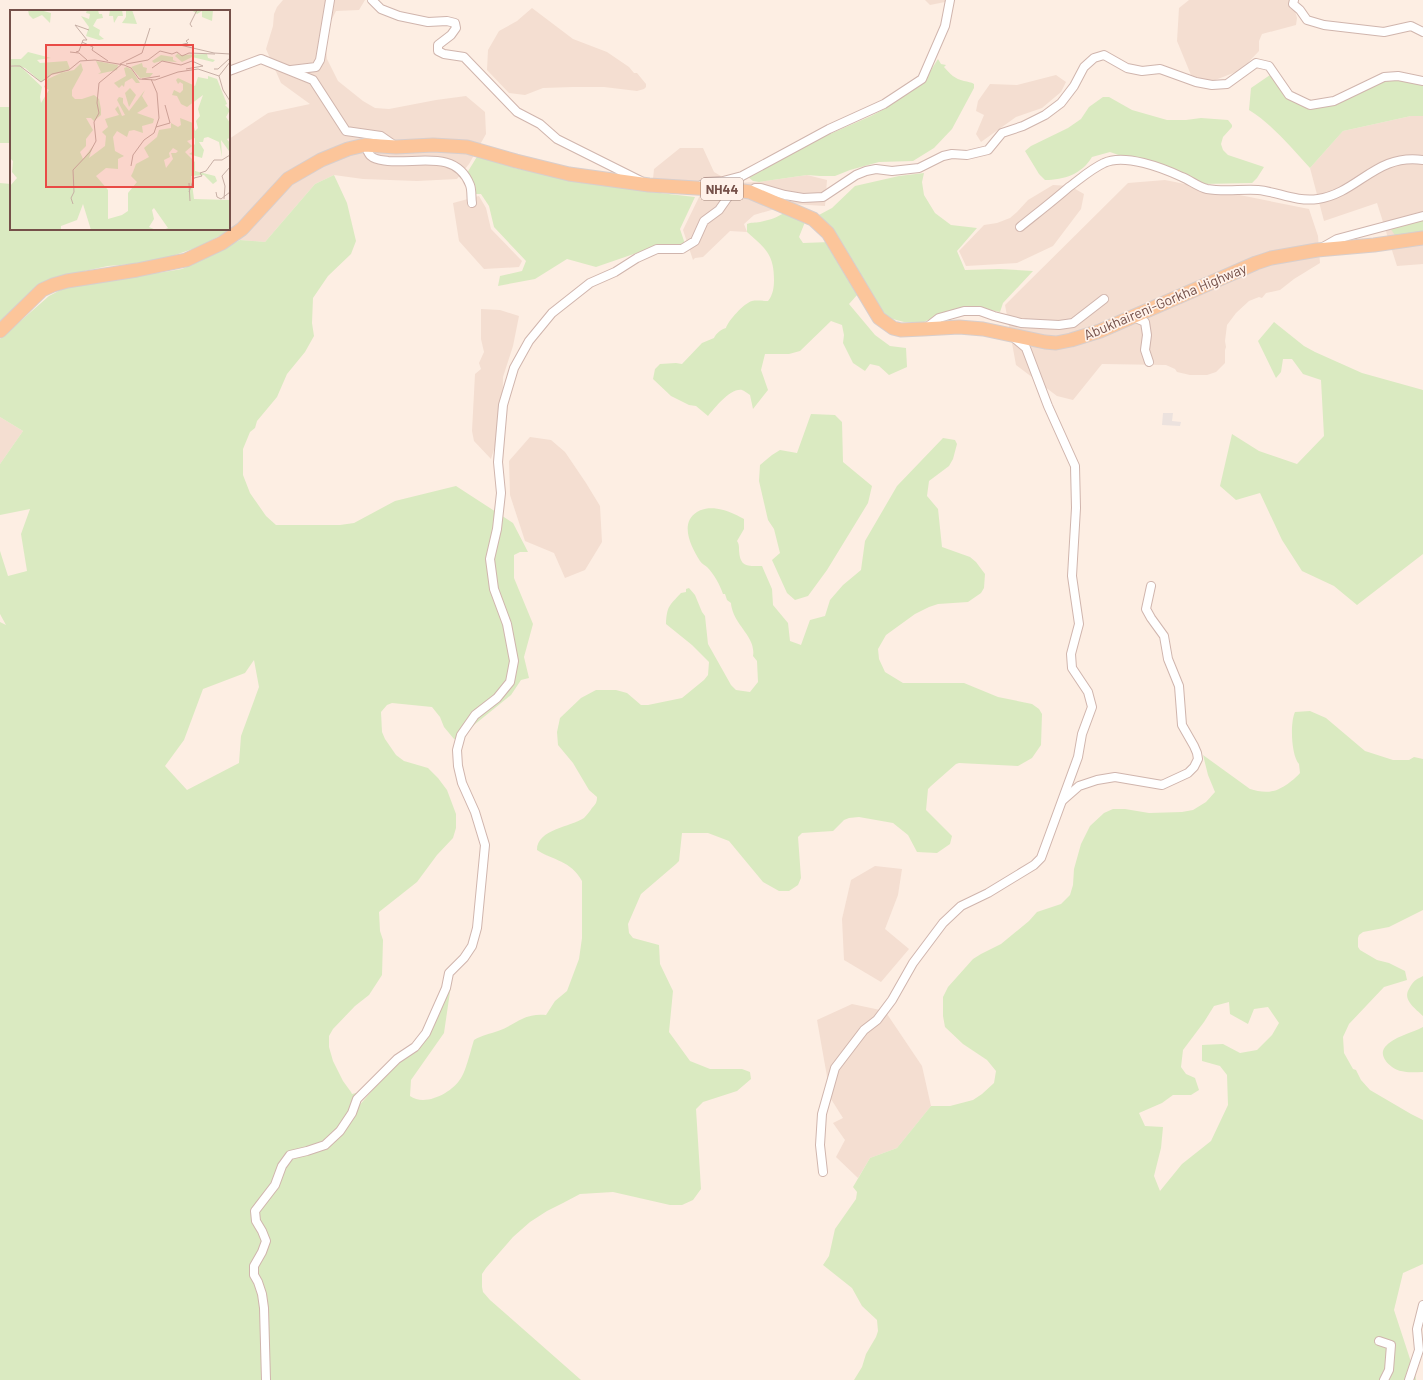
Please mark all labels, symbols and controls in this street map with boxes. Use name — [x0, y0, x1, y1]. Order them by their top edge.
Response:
inset map — [10, 10, 230, 230]
road number: NH44 — [701, 178, 743, 200]
street label: Abukhaireni-Gorkha Highway — [1081, 259, 1249, 343]

